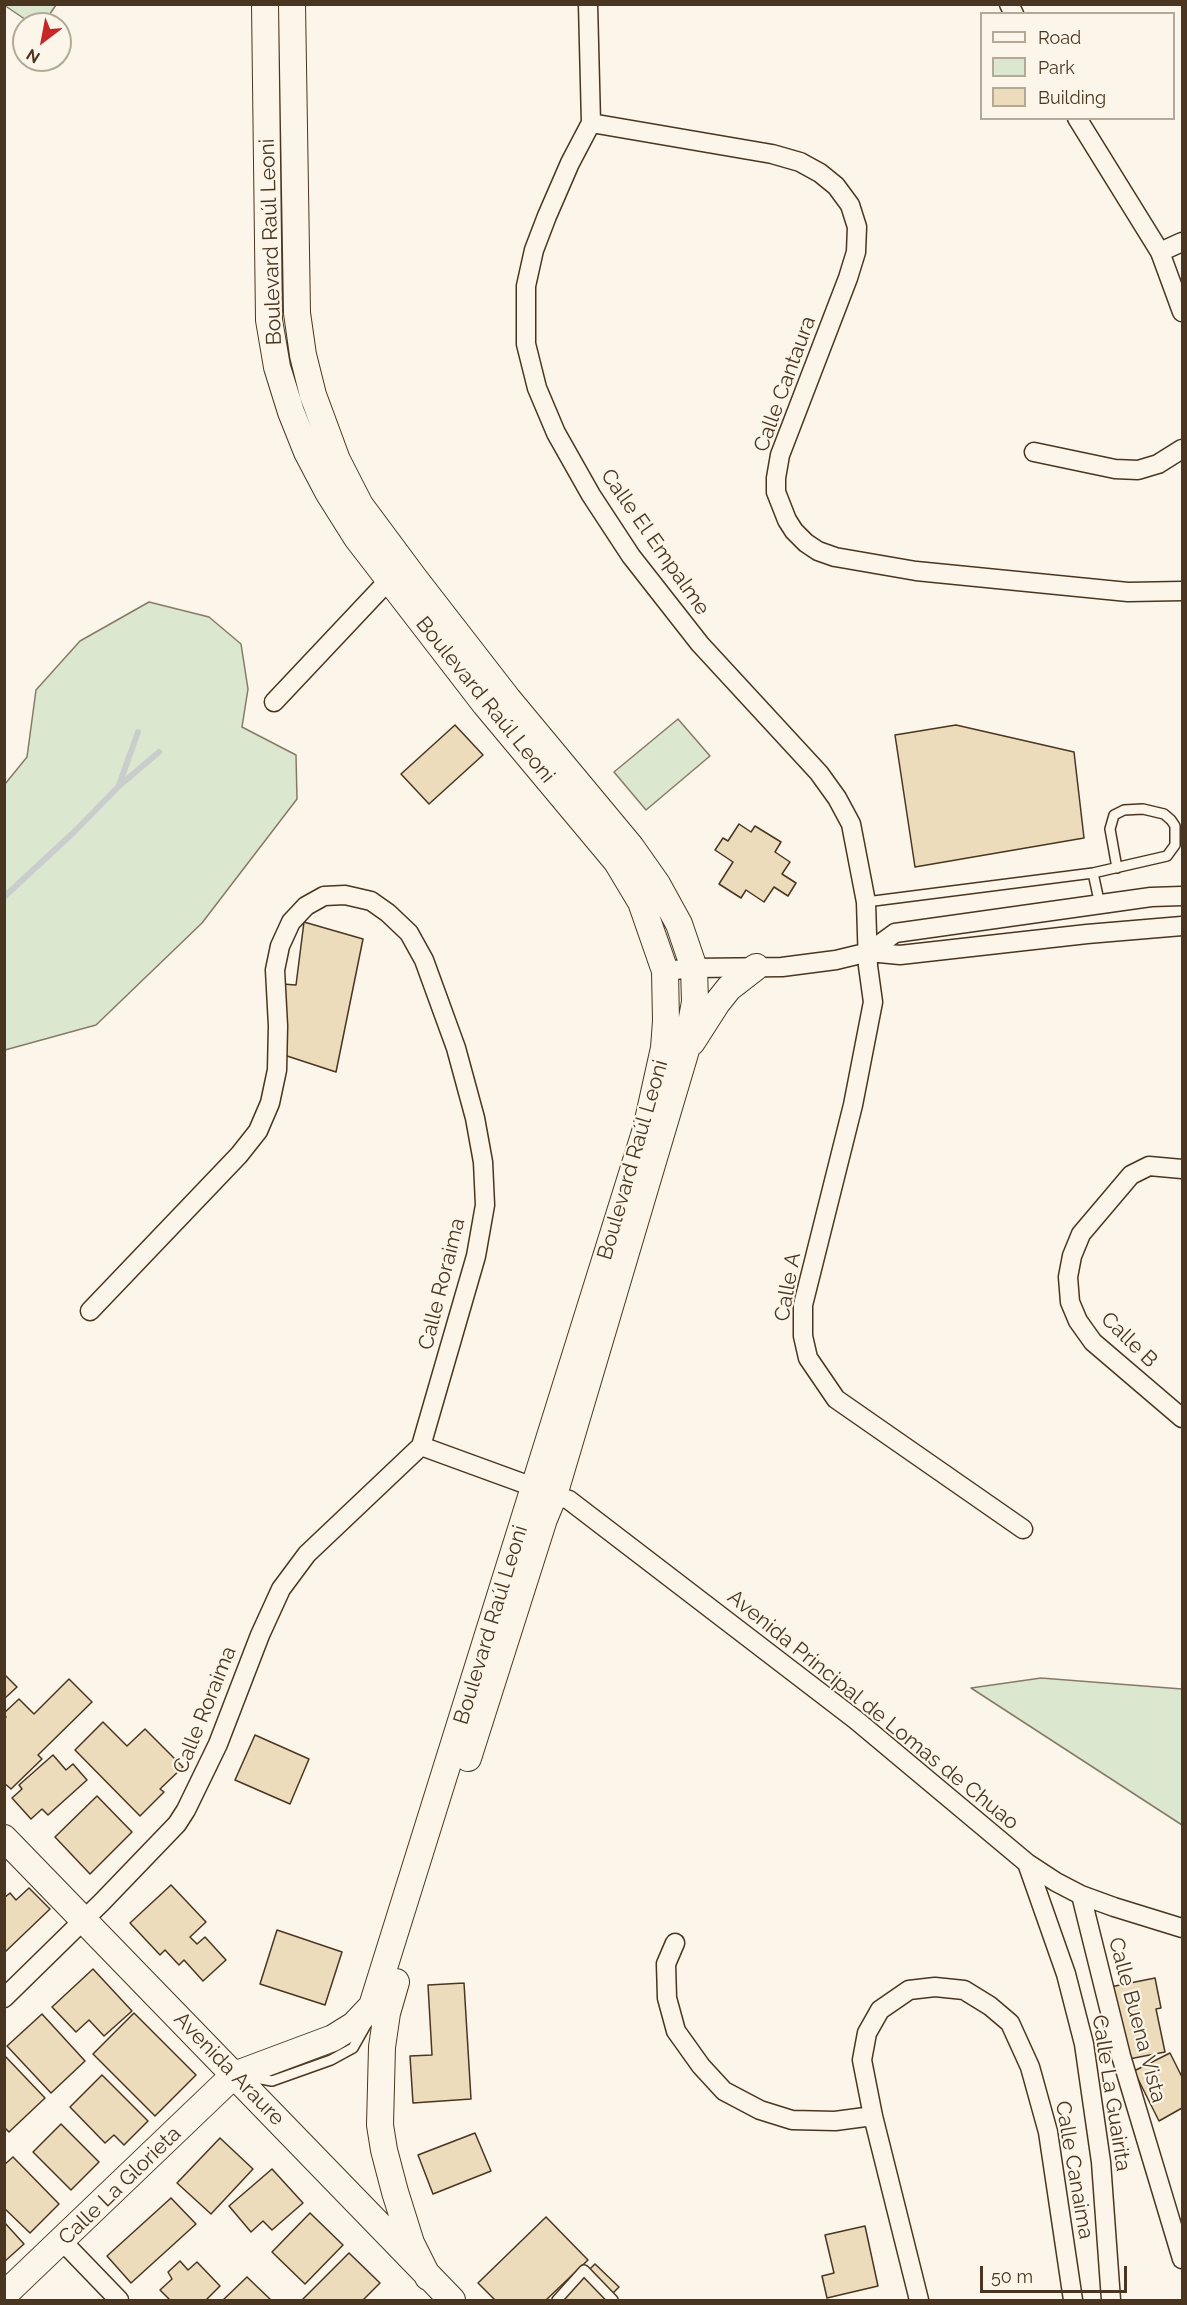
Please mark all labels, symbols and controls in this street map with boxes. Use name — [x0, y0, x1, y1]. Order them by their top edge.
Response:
north arrow — [12, 12, 72, 72]
legend — [980, 12, 1175, 120]
text: Road — [1038, 27, 1081, 48]
text: N — [23, 45, 43, 67]
text: Park — [1038, 57, 1075, 78]
text: Building — [1038, 87, 1106, 108]
street label: Boulevard Raúl Leoni — [255, 138, 287, 346]
street label: Calle Cantaura — [749, 313, 821, 455]
street label: Calle El Empalme — [595, 464, 715, 620]
street label: Boulevard Raúl Leoni — [410, 612, 560, 788]
street label: Boulevard Raúl Leoni — [592, 1057, 674, 1263]
street label: Calle Roraima — [413, 1215, 471, 1353]
street label: Calle A — [770, 1251, 806, 1323]
street label: Calle B — [1095, 1307, 1163, 1373]
street label: Boulevard Raúl Leoni — [449, 1522, 533, 1728]
street label: Avenida Principal de Lomas de Chuao — [722, 1585, 1024, 1835]
street label: Calle Roraima — [168, 1643, 242, 1777]
street label: Calle Buena Vista — [1103, 1935, 1171, 2105]
street label: Avenida Araure — [168, 2007, 290, 2131]
street label: Calle La Guairita — [1086, 2013, 1136, 2173]
street label: Calle Canaima — [1049, 2099, 1099, 2241]
street label: Calle La Glorieta — [54, 2121, 186, 2251]
scale bar — [983, 2254, 1130, 2292]
text: 50 m — [991, 2266, 1033, 2287]

